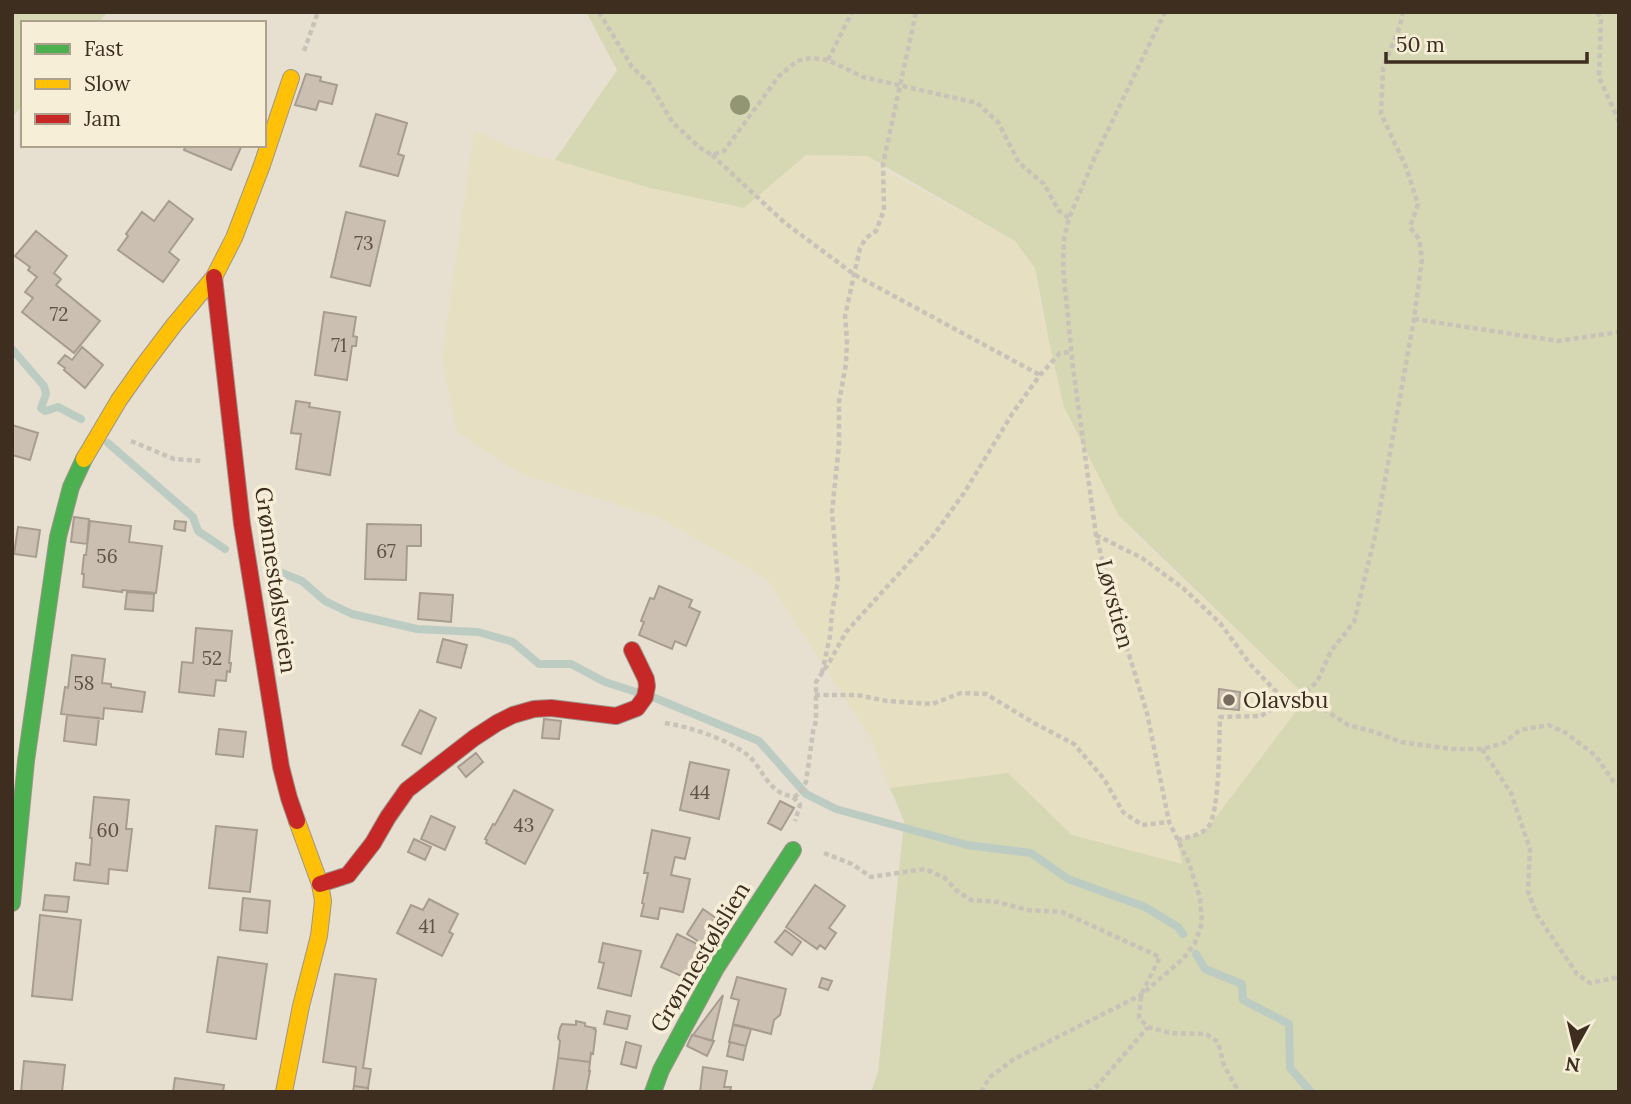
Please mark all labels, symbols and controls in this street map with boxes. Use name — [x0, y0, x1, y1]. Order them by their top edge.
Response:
legend — [21, 21, 266, 147]
scale bar — [1386, 21, 1587, 65]
text: 50 m — [1396, 31, 1445, 58]
text: Fast — [84, 35, 124, 62]
text: Slow — [84, 70, 131, 97]
text: Jam — [83, 105, 121, 132]
house number: 73 — [354, 231, 374, 255]
house number: 72 — [50, 302, 68, 326]
house number: 71 — [331, 333, 347, 357]
street label: Grønnestølsveien — [249, 485, 304, 675]
house number: 67 — [376, 539, 396, 563]
house number: 56 — [96, 544, 118, 568]
street label: Løvstien — [1090, 556, 1141, 651]
house number: 52 — [202, 646, 222, 670]
house number: 58 — [73, 671, 95, 695]
place label: Olavsbu — [1243, 685, 1329, 714]
marker: Olavsbu — [1221, 692, 1237, 708]
house number: 44 — [690, 780, 710, 804]
house number: 43 — [514, 813, 534, 837]
house number: 60 — [97, 818, 119, 842]
street label: Grønnestølslien — [643, 876, 756, 1037]
house number: 41 — [418, 914, 436, 938]
north arrow — [1540, 1013, 1610, 1083]
text: N — [1563, 1052, 1582, 1078]

